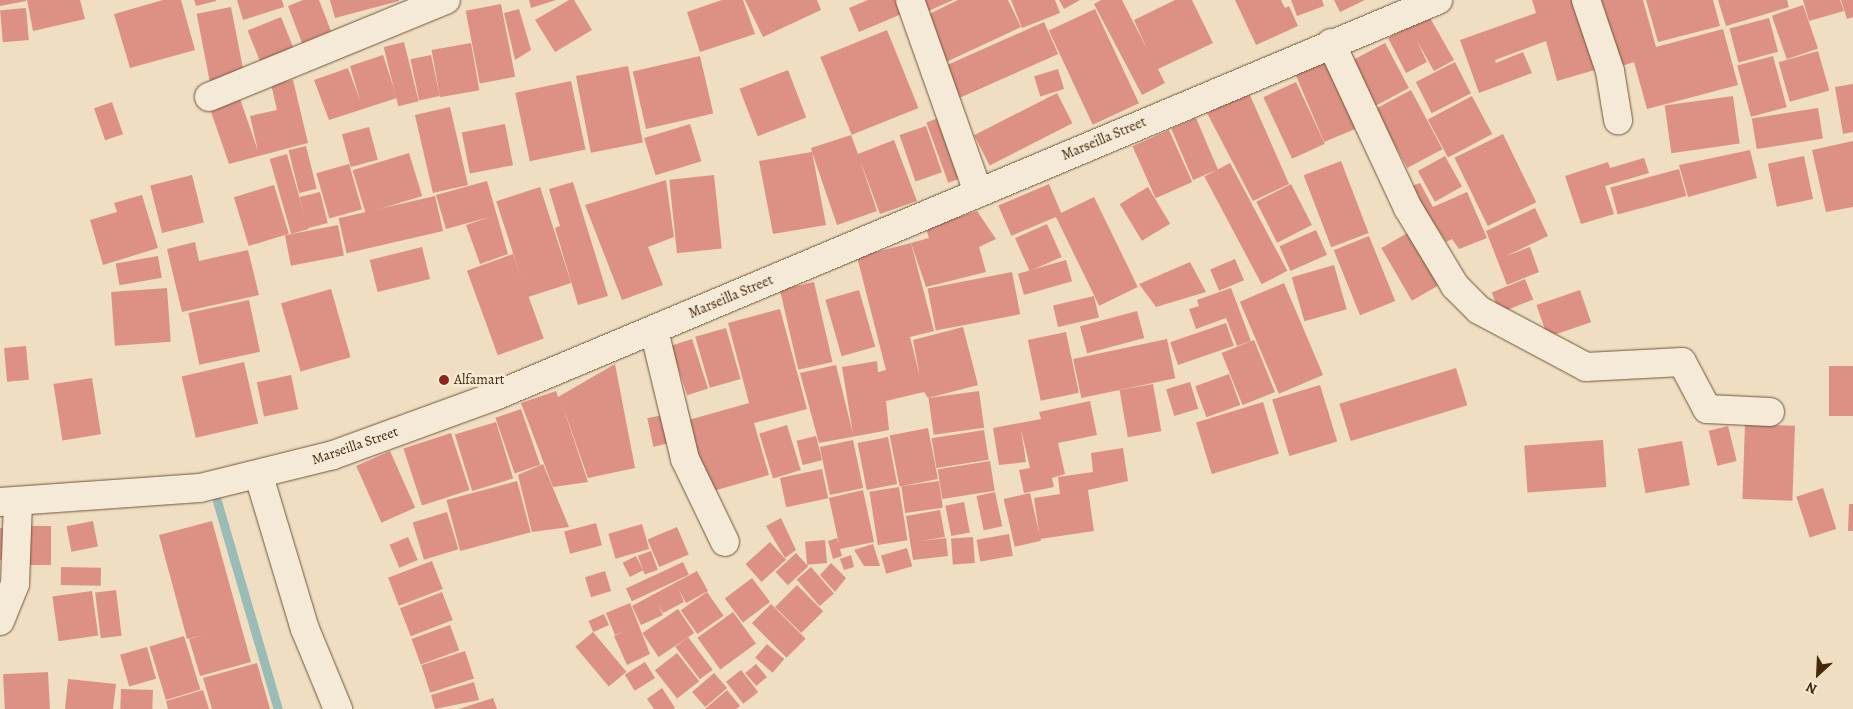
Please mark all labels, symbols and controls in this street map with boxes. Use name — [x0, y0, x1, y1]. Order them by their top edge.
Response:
street label: Marseilla Street — [1059, 114, 1149, 164]
street label: Marseilla Street — [686, 272, 776, 322]
place label: Alfamart — [454, 372, 504, 388]
marker: Alfamart — [438, 374, 450, 386]
street label: Marseilla Street — [310, 423, 400, 469]
north arrow — [1793, 649, 1843, 699]
text: N — [1803, 677, 1820, 699]

